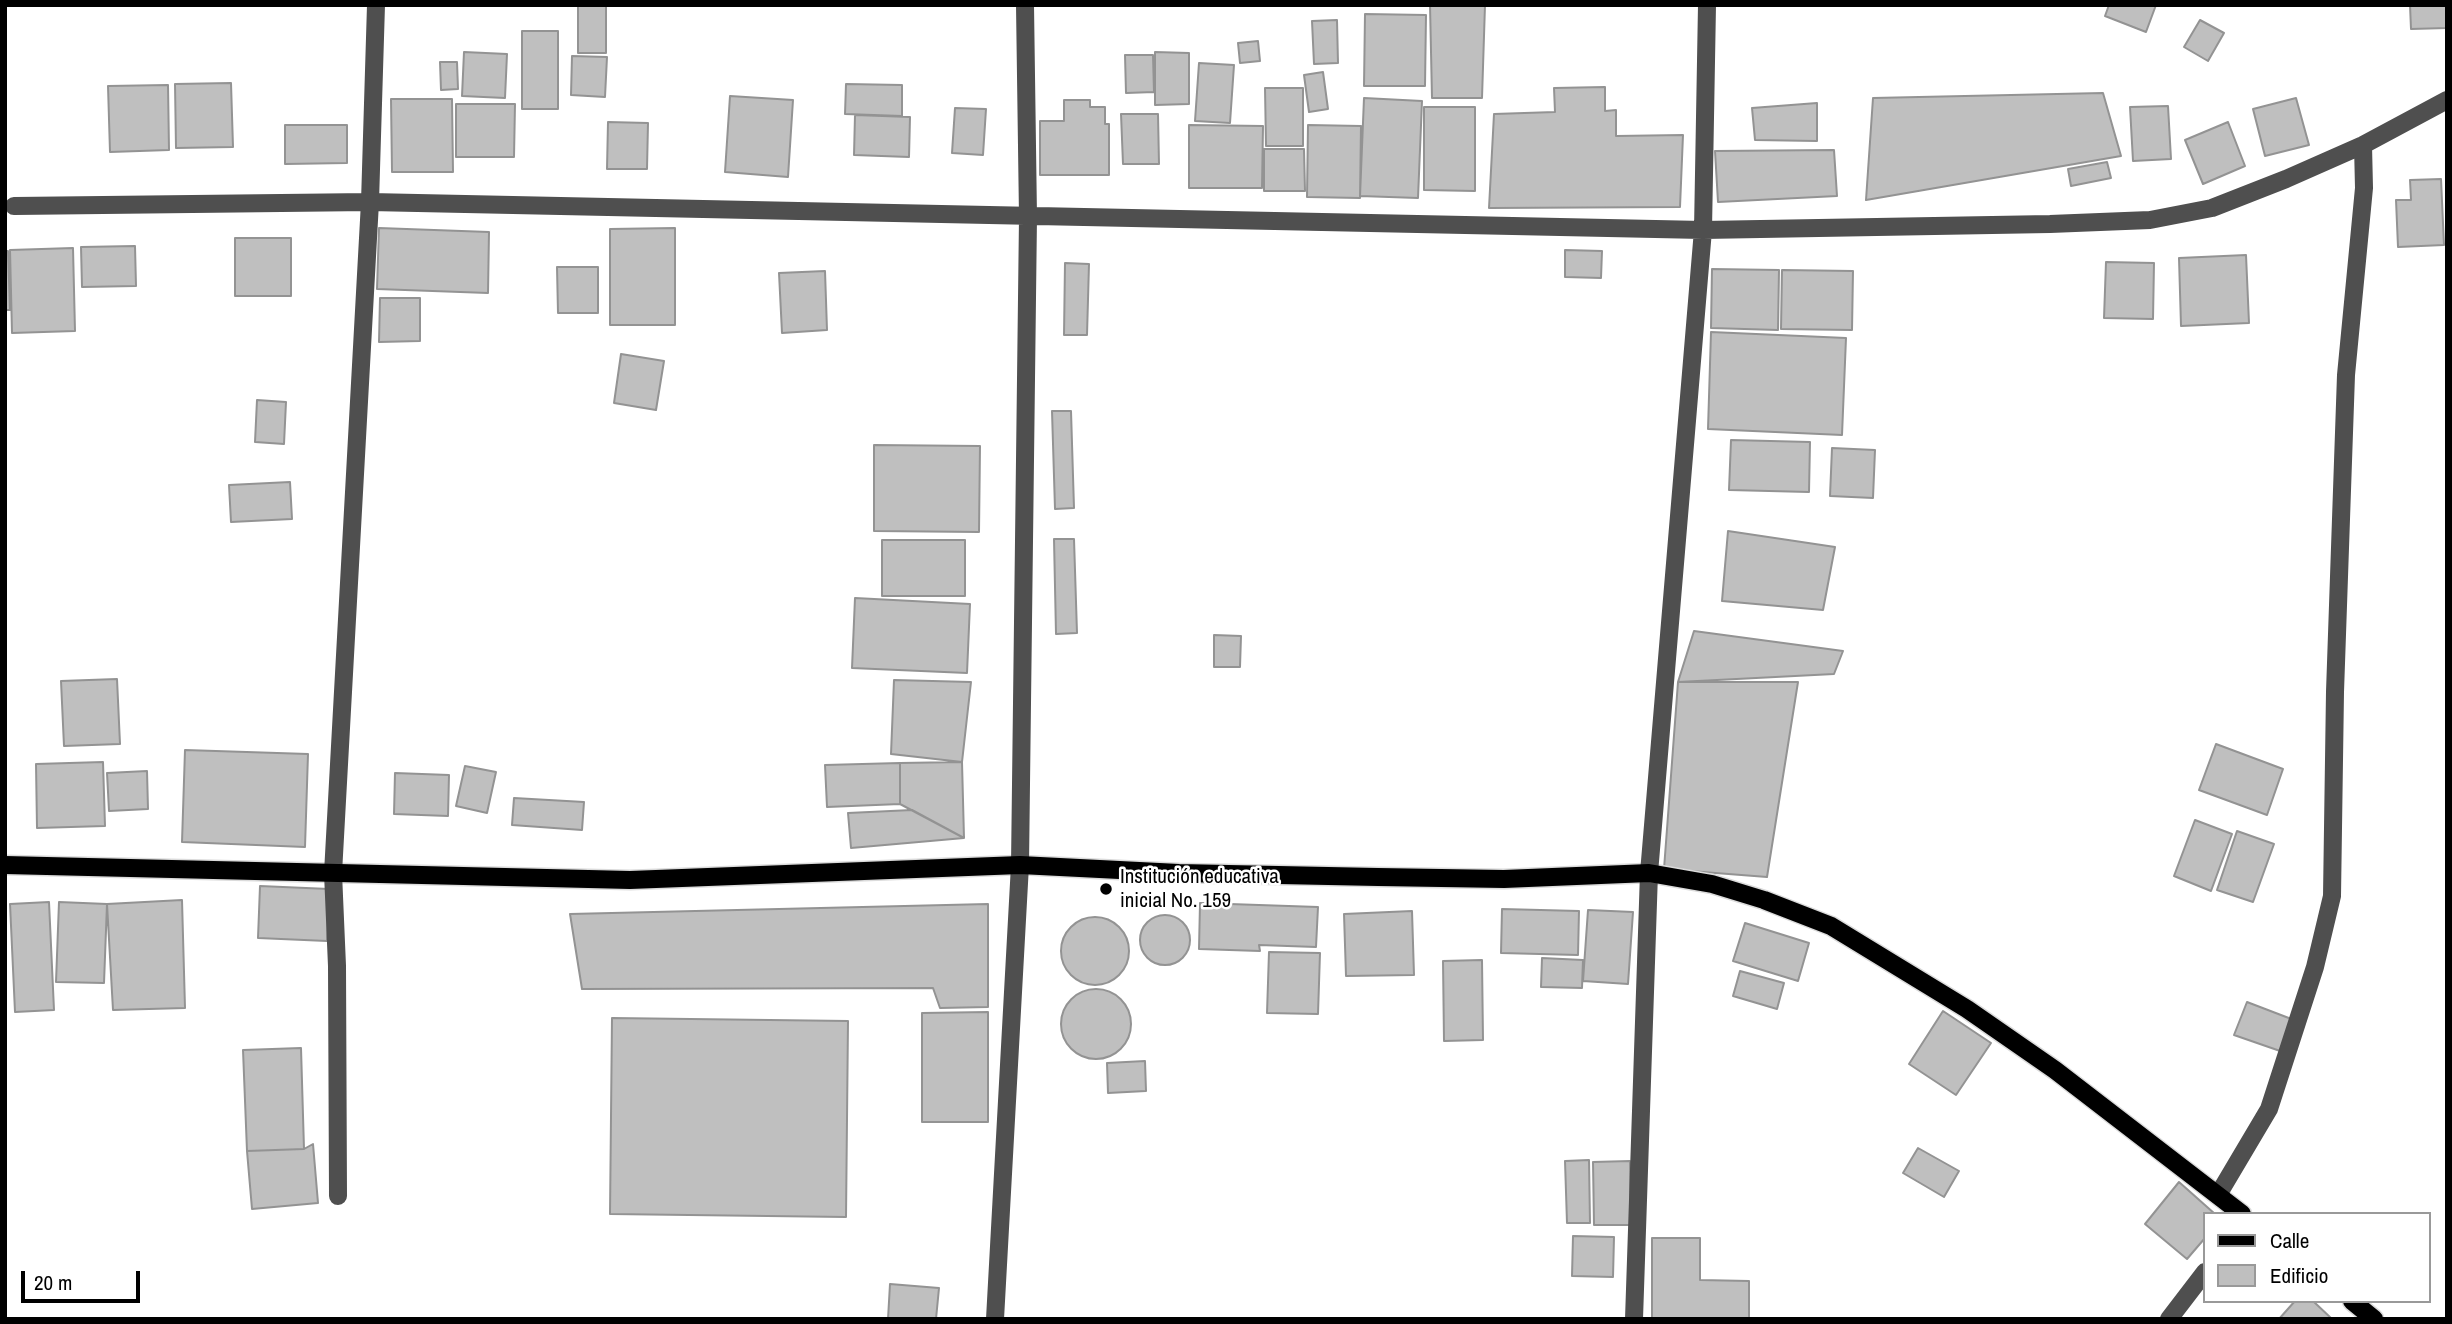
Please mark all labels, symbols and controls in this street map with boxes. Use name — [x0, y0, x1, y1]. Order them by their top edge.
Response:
place label: Institución educativa inicial No. 159 — [1120, 864, 1279, 914]
marker: Institución educativa inicial No. 159 — [1098, 881, 1114, 897]
legend — [2204, 1212, 2431, 1303]
text: Calle — [2270, 1226, 2309, 1255]
scale bar — [24, 1258, 144, 1302]
text: Edificio — [2270, 1261, 2328, 1290]
text: 20 m — [34, 1268, 72, 1297]

